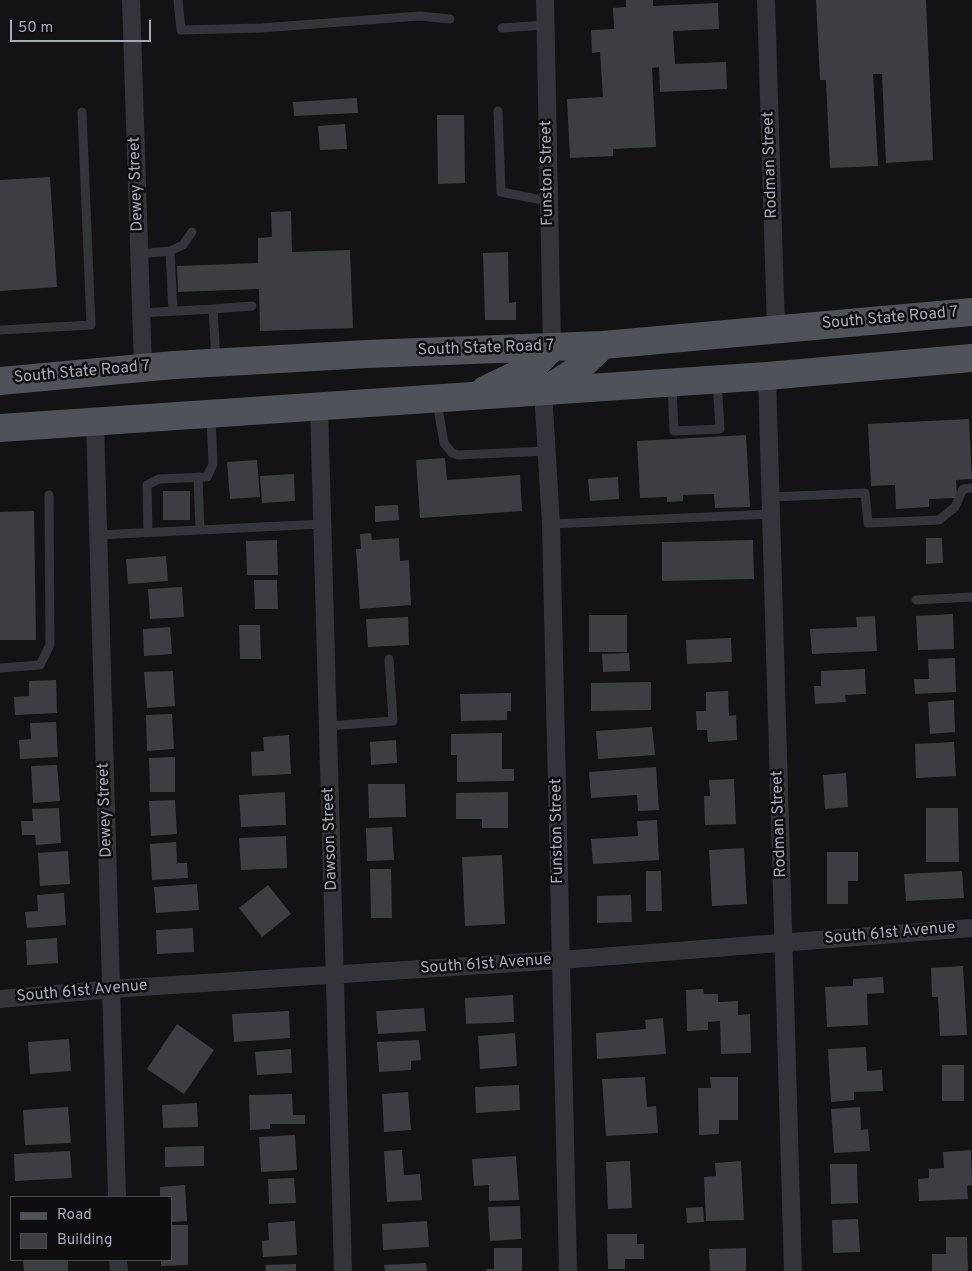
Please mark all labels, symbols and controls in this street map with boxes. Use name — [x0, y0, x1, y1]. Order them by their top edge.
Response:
scale bar — [12, 10, 154, 42]
text: 50 m — [18, 19, 53, 38]
street label: Rodman Street — [760, 111, 782, 219]
street label: Funston Street — [537, 120, 559, 226]
street label: Dewey Street — [126, 136, 148, 232]
street label: South State Road 7 — [821, 303, 959, 335]
street label: South State Road 7 — [417, 337, 555, 361]
street label: South State Road 7 — [13, 357, 151, 389]
street label: Dewey Street — [95, 762, 117, 858]
street label: Rodman Street — [769, 770, 791, 878]
street label: Funston Street — [547, 778, 569, 884]
street label: Dawson Street — [320, 787, 342, 891]
street label: South 61st Avenue — [824, 919, 956, 949]
street label: South 61st Avenue — [420, 951, 552, 979]
street label: South 61st Avenue — [16, 977, 148, 1007]
legend — [10, 1196, 172, 1261]
text: Road — [57, 1206, 92, 1225]
text: Building — [57, 1231, 112, 1250]

